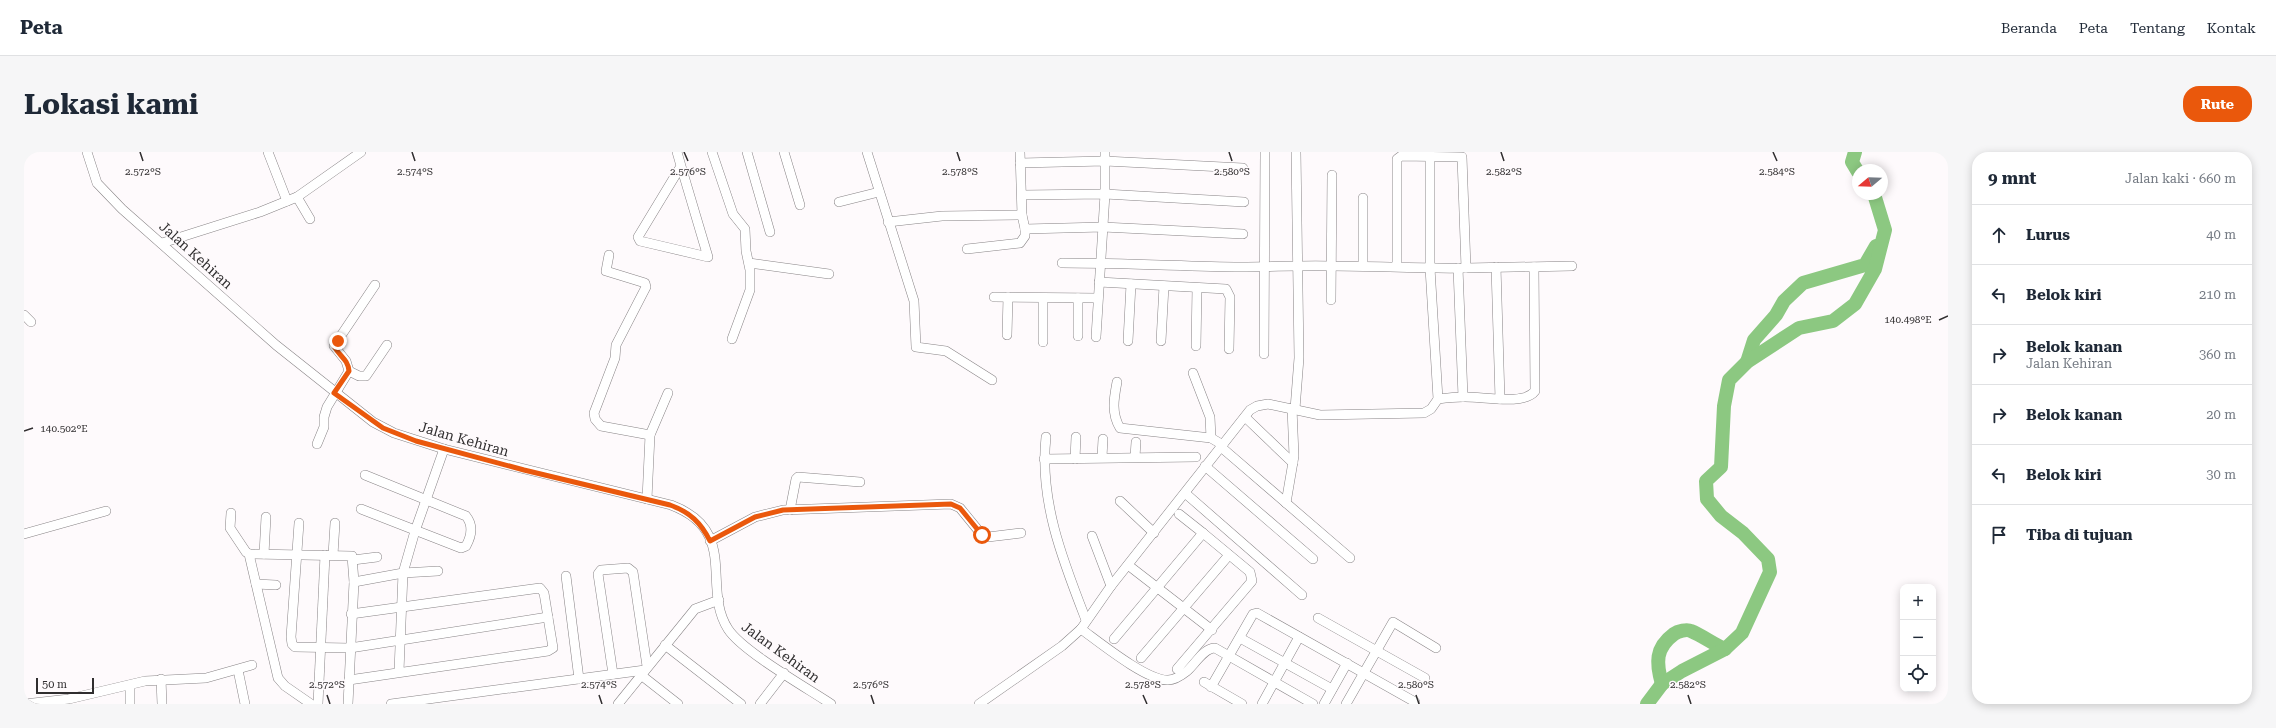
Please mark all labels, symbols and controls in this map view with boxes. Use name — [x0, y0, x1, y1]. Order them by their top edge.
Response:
text: Peta — [20, 16, 63, 39]
text: Beranda — [2001, 20, 2057, 36]
text: Peta — [2079, 20, 2108, 36]
text: Tentang — [2130, 20, 2185, 36]
text: Kontak — [2207, 20, 2256, 36]
button: Rute — [2183, 86, 2252, 122]
text: Lokasi kami — [24, 88, 198, 121]
north arrow — [1852, 164, 1888, 200]
text: 2.572°S — [125, 166, 161, 177]
text: 2.574°S — [397, 166, 433, 177]
text: 2.576°S — [670, 166, 706, 177]
text: 2.578°S — [942, 166, 978, 177]
text: 2.580°S — [1214, 166, 1250, 177]
text: 2.582°S — [1486, 166, 1522, 177]
text: 2.584°S — [1759, 166, 1795, 177]
text: 9 mnt — [1988, 168, 2037, 188]
text: Jalan kaki · 660 m — [2125, 171, 2236, 186]
street label: Jalan Kehiran — [156, 218, 236, 292]
icon: ahead — [1988, 224, 2010, 246]
text: Lurus — [2026, 226, 2070, 244]
text: 40 m — [2206, 227, 2236, 242]
icon: left — [1988, 284, 2010, 306]
text: Belok kiri — [2026, 286, 2102, 304]
text: 210 m — [2199, 287, 2236, 302]
text: 140.498°E — [1884, 314, 1932, 325]
route end — [329, 332, 347, 350]
text: Belok kanan — [2026, 338, 2122, 356]
icon: right — [1988, 344, 2010, 366]
text: 360 m — [2199, 347, 2236, 362]
text: Jalan Kehiran — [2026, 356, 2112, 371]
icon: right — [1988, 404, 2010, 426]
text: Belok kanan — [2026, 406, 2122, 424]
text: 20 m — [2206, 407, 2236, 422]
street label: Jalan Kehiran — [417, 419, 511, 459]
text: 140.502°E — [40, 423, 88, 434]
icon: left — [1988, 464, 2010, 486]
text: Belok kiri — [2026, 466, 2102, 484]
text: 30 m — [2206, 467, 2236, 482]
icon: arrive — [1988, 524, 2010, 546]
route start — [973, 526, 991, 544]
text: Tiba di tujuan — [2026, 526, 2133, 544]
map controls — [1900, 584, 1936, 692]
button: + — [1900, 584, 1936, 620]
street label: Jalan Kehiran — [739, 618, 823, 686]
button: − — [1900, 620, 1936, 656]
button: locate — [1900, 656, 1936, 692]
scale bar — [36, 676, 94, 695]
text: 50 m — [42, 678, 67, 691]
text: 2.572°S — [309, 679, 345, 690]
text: 2.574°S — [581, 679, 617, 690]
text: 2.576°S — [853, 679, 889, 690]
text: 2.578°S — [1125, 679, 1161, 690]
text: 2.580°S — [1398, 679, 1434, 690]
text: 2.582°S — [1670, 679, 1706, 690]

